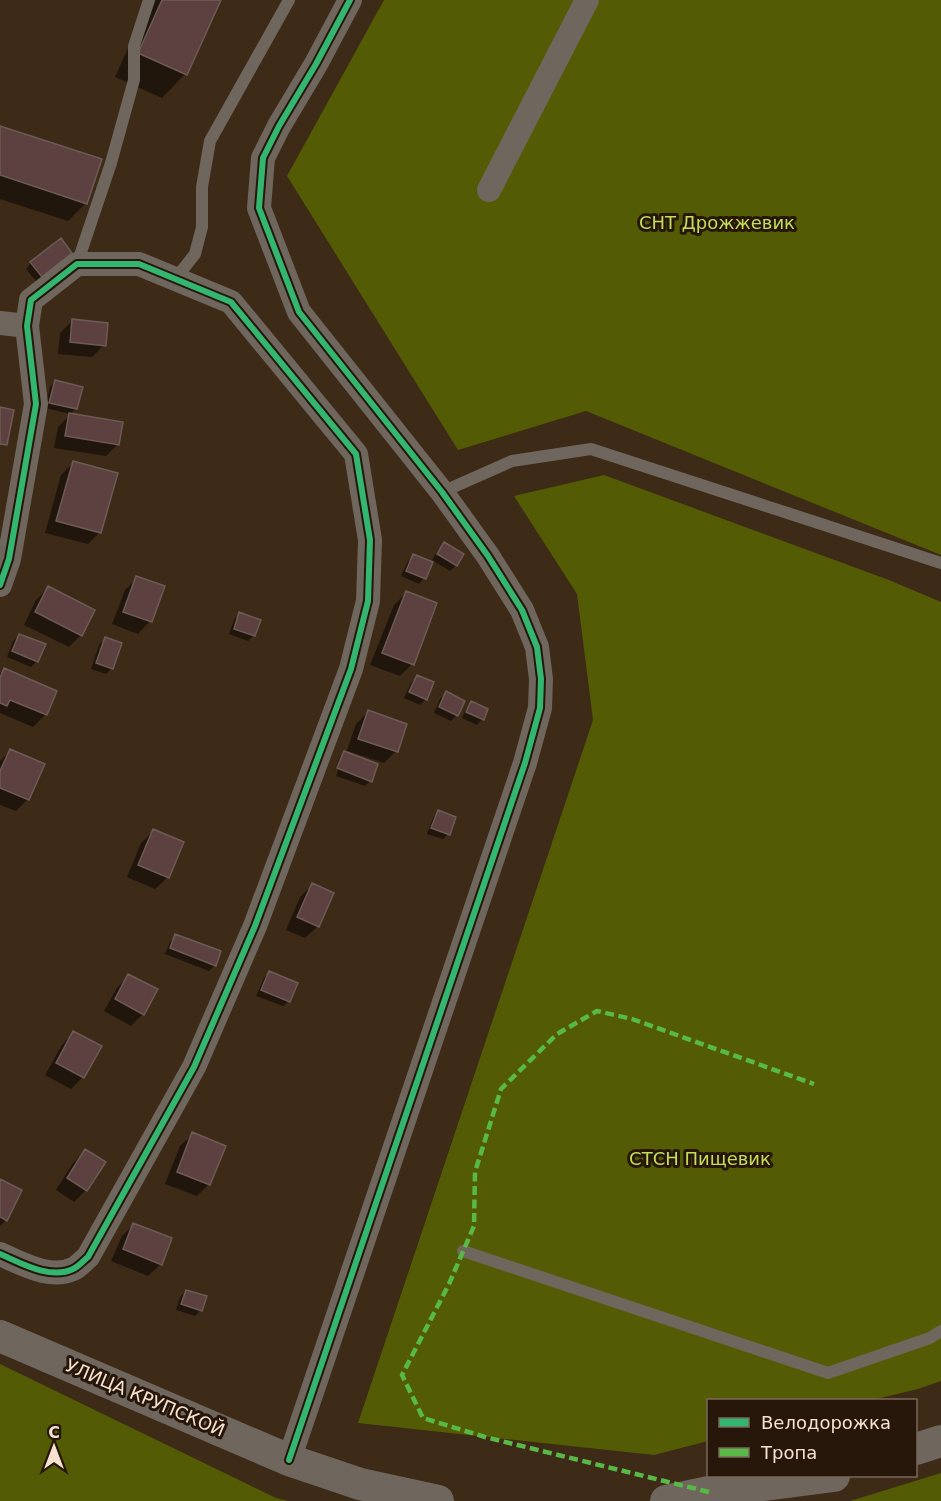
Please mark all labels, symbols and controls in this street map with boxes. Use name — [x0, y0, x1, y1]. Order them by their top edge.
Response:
park label: СНТ Дрожжевик — [639, 212, 795, 233]
park label: СТСН Пищевик — [629, 1148, 771, 1169]
street label: УЛИЦА КРУПСКОЙ — [62, 1354, 228, 1441]
legend — [707, 1399, 917, 1477]
text: Велодорожка — [761, 1412, 891, 1433]
north arrow — [24, 1417, 84, 1477]
text: С — [48, 1423, 60, 1442]
text: Тропа — [760, 1442, 817, 1463]

